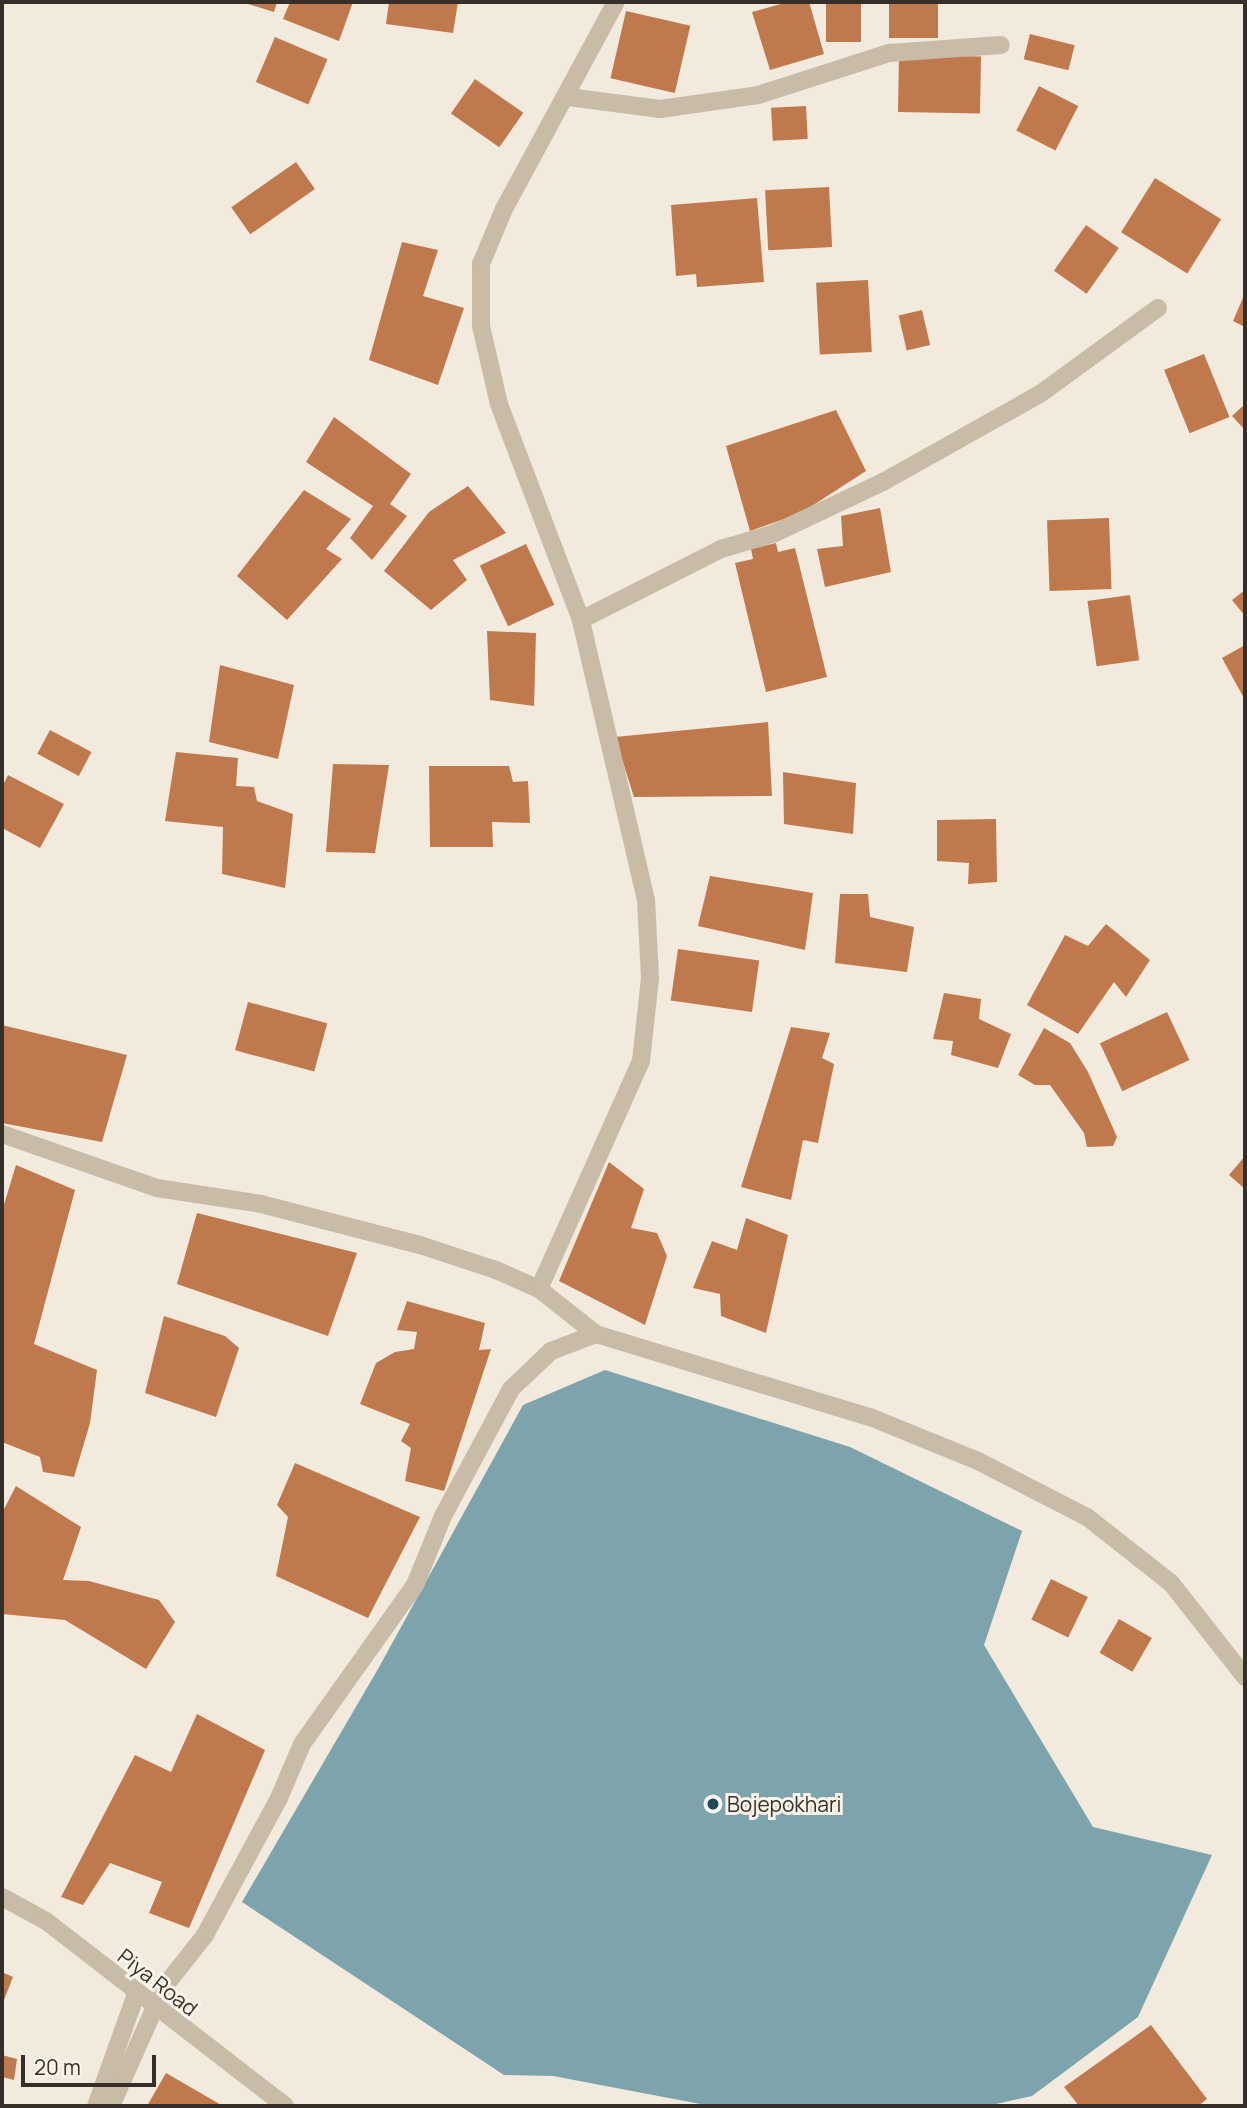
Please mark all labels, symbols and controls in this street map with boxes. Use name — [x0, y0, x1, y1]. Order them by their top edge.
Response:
place label: Bojepokhari — [727, 1791, 841, 1817]
marker: Bojepokhari — [705, 1796, 721, 1812]
street label: Piya Road — [113, 1943, 203, 2021]
scale bar — [24, 2042, 159, 2086]
text: 20 m — [34, 2053, 81, 2081]

